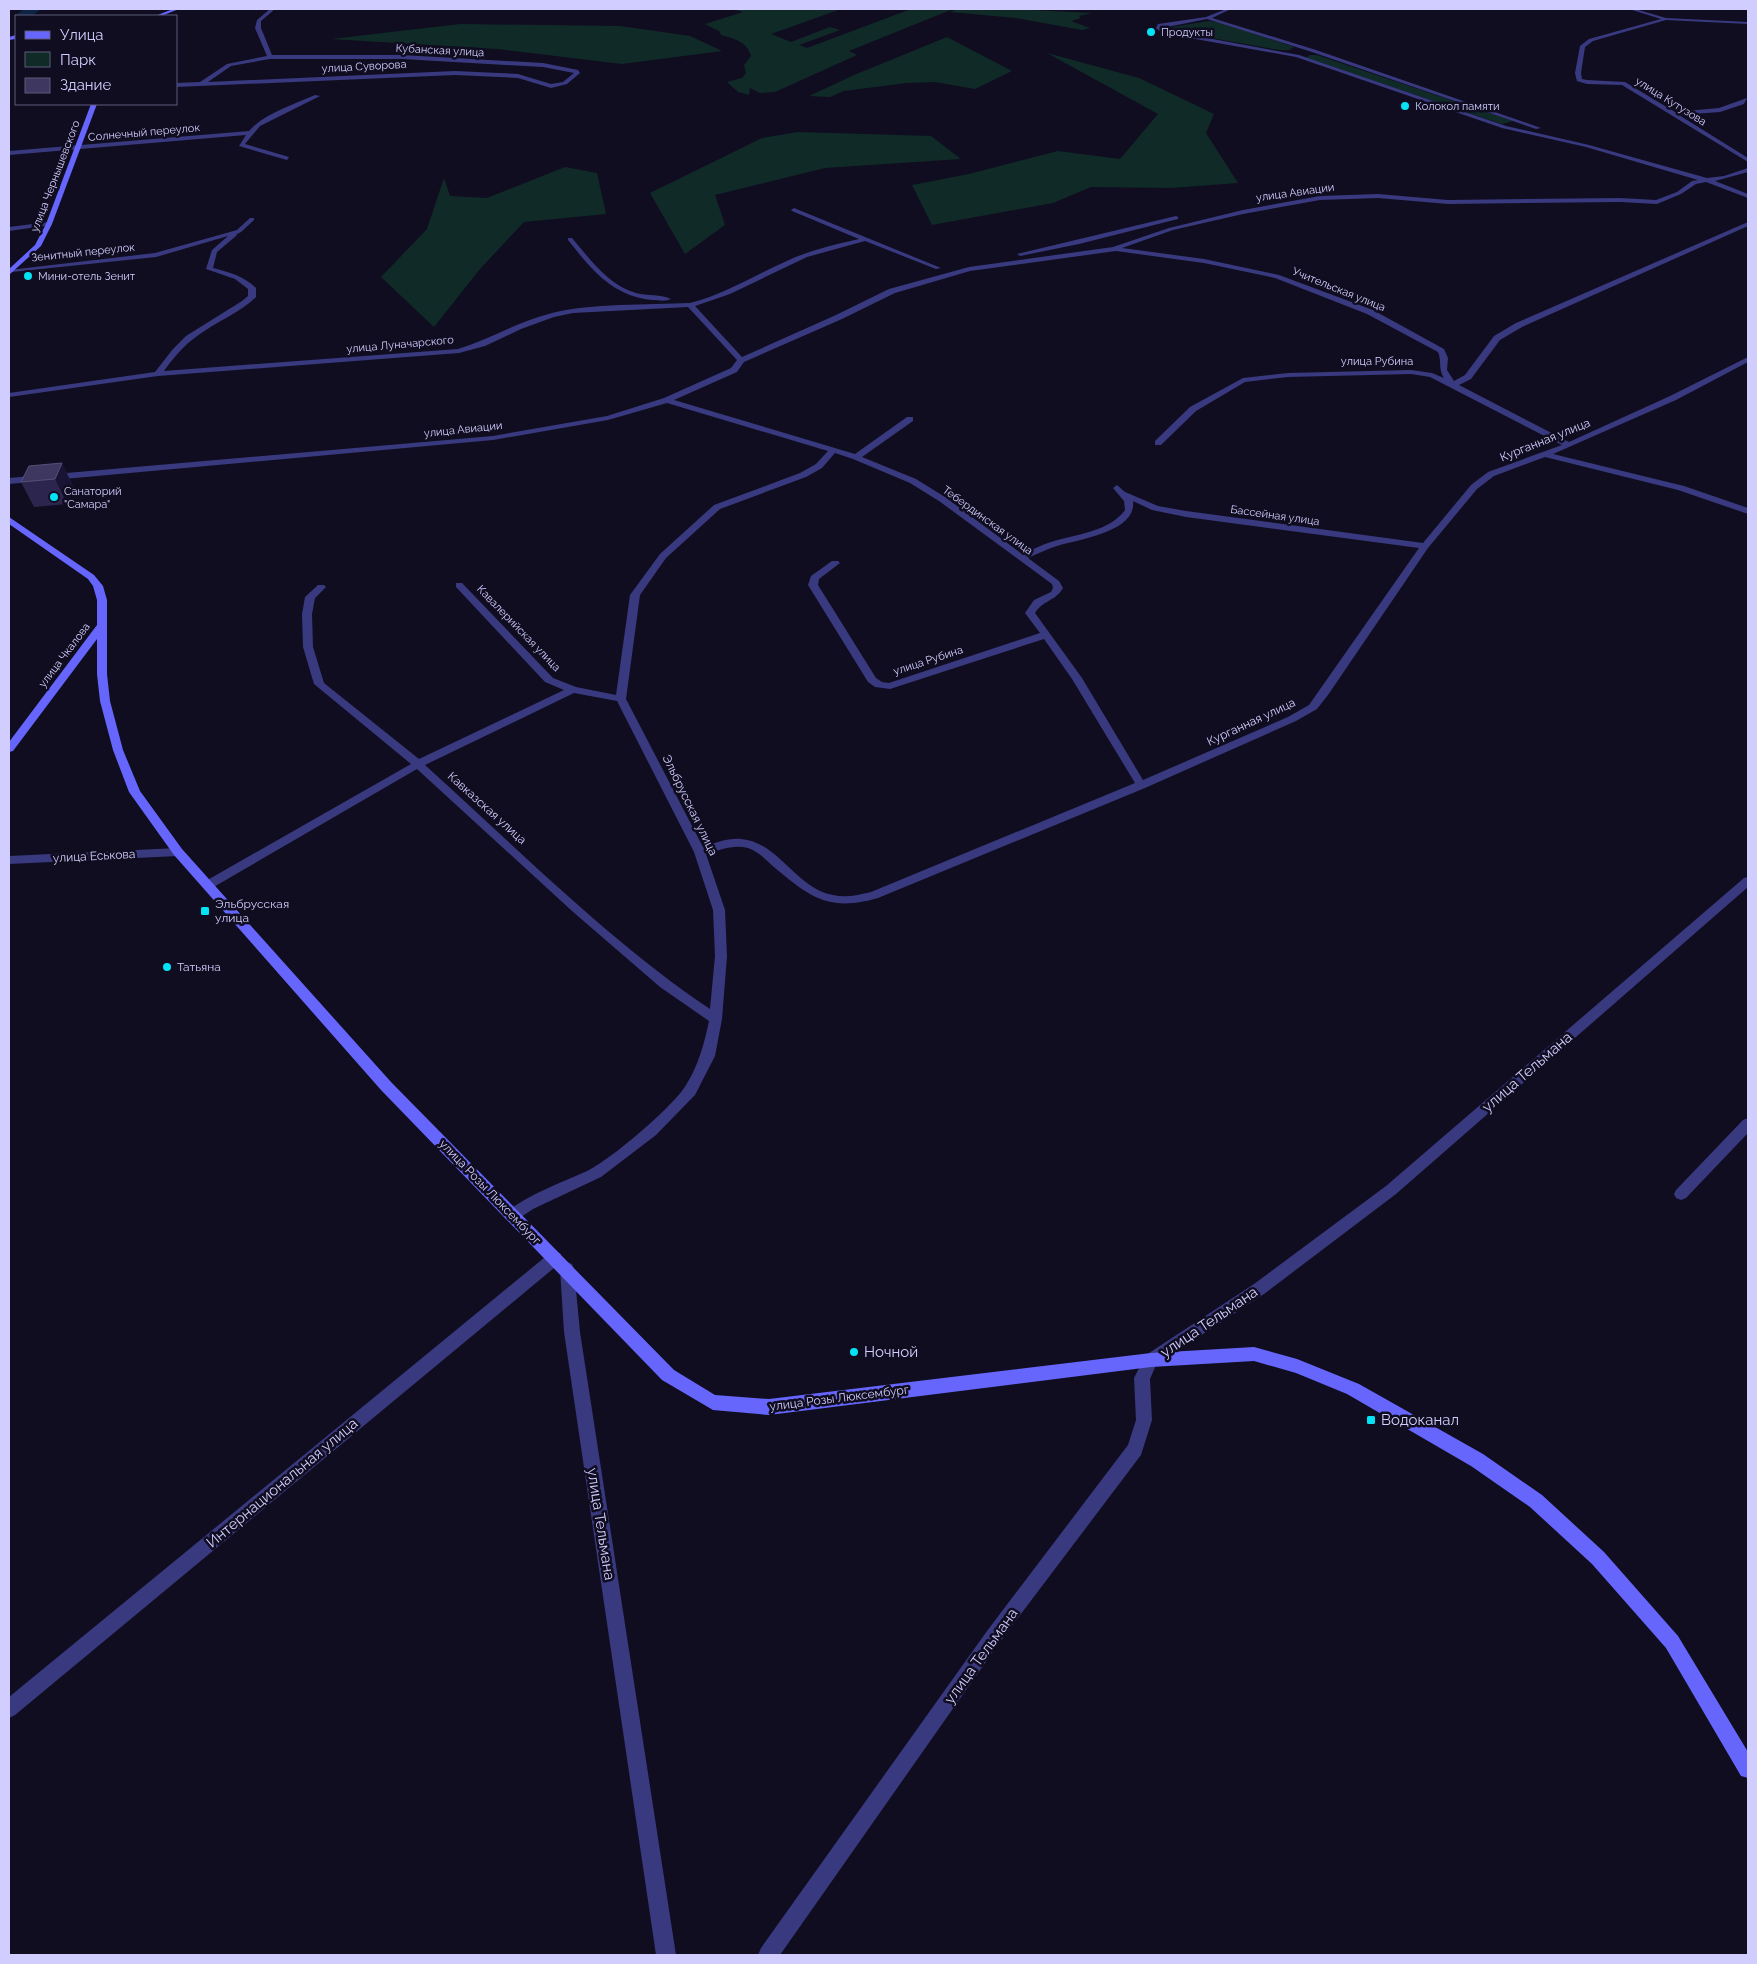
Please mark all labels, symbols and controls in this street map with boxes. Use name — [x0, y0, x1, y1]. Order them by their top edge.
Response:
legend — [15, 15, 178, 105]
text: Улица — [60, 26, 104, 44]
marker: Продукты — [1145, 26, 1157, 38]
place label: Продукты — [1161, 26, 1213, 39]
street label: Кубанская улица — [395, 42, 485, 59]
text: Парк — [60, 51, 96, 69]
street label: улица Суворова — [321, 58, 407, 75]
street label: улица Кутузова — [1633, 74, 1709, 128]
text: Здание — [60, 76, 112, 94]
marker: Колокол памяти — [1399, 100, 1411, 112]
place label: Колокол памяти — [1415, 100, 1499, 113]
street label: улица Чернышевского — [28, 118, 83, 234]
street label: Солнечный переулок — [87, 121, 201, 144]
street label: улица Авиации — [1255, 181, 1335, 204]
street label: Зенитный переулок — [31, 241, 136, 264]
street label: Учительская улица — [1290, 265, 1387, 314]
marker: Мини-отель Зенит — [22, 270, 34, 282]
place label: Мини-отель Зенит — [38, 270, 136, 283]
street label: улица Луначарского — [346, 333, 455, 356]
street label: улица Рубина — [1341, 355, 1413, 368]
street label: Курганная улица — [1498, 416, 1592, 464]
street label: улица Авиации — [423, 419, 503, 440]
street label: Тебердинская улица — [940, 483, 1035, 557]
place label: Санаторий "Самара" — [64, 485, 122, 511]
marker: Санаторий "Самара" — [48, 491, 60, 503]
street label: Бассейная улица — [1230, 503, 1320, 528]
street label: Кавалерийская улица — [474, 583, 563, 674]
street label: улица Чкалова — [36, 620, 93, 690]
street label: улица Рубина — [892, 643, 965, 678]
street label: Курганная улица — [1205, 695, 1297, 749]
street label: Эльбрусская улица — [659, 752, 721, 858]
street label: Кавказская улица — [445, 769, 529, 847]
street label: улица Еськова — [52, 847, 136, 865]
place label: Эльбрусская улица — [215, 897, 289, 925]
marker: Эльбрусская улица — [199, 905, 211, 917]
place label: Татьяна — [177, 960, 221, 974]
marker: Татьяна — [161, 961, 173, 973]
street label: улица Тельмана — [1478, 1028, 1576, 1116]
street label: улица Розы Люксембург — [436, 1137, 544, 1247]
street label: улица Тельмана — [1157, 1283, 1261, 1361]
place label: Ночной — [864, 1343, 918, 1361]
marker: Ночной — [848, 1346, 860, 1358]
street label: улица Розы Люксембург — [769, 1382, 910, 1413]
place label: Водоканал — [1381, 1411, 1459, 1429]
street label: Интернациональная улица — [203, 1414, 361, 1552]
marker: Водоканал — [1365, 1414, 1377, 1426]
street label: улица Тельмана — [583, 1467, 619, 1581]
street label: улица Тельмана — [940, 1605, 1022, 1707]

